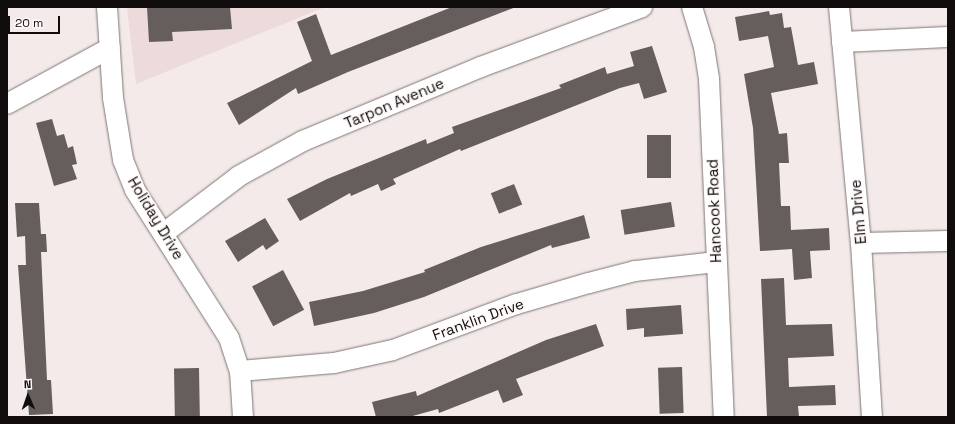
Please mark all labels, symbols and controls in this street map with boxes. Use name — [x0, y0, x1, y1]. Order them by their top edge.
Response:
scale bar — [10, 8, 62, 34]
text: 20 m — [15, 15, 43, 31]
street label: Tarpon Avenue — [341, 74, 447, 132]
street label: Hancook Road — [703, 159, 725, 263]
street label: Holiday Drive — [124, 173, 188, 263]
street label: Elm Drive — [846, 179, 870, 245]
street label: Franklin Drive — [430, 294, 526, 344]
north arrow — [8, 376, 48, 416]
text: N — [24, 377, 32, 391]

